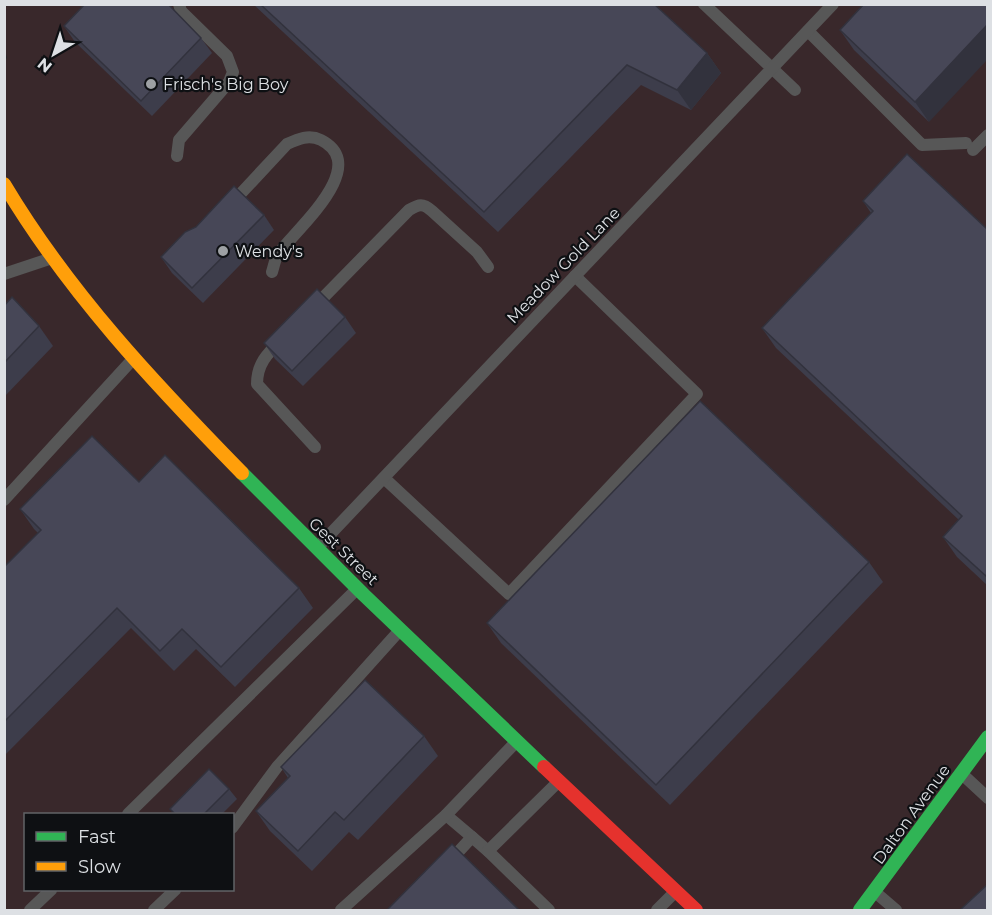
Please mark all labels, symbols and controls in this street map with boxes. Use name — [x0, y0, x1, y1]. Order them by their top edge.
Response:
north arrow — [24, 24, 84, 84]
text: N — [34, 54, 56, 77]
place label: Frisch's Big Boy — [163, 75, 289, 94]
marker: Frisch's Big Boy — [144, 77, 158, 91]
street label: Meadow Gold Lane — [503, 203, 624, 327]
place label: Wendy's — [235, 242, 303, 261]
marker: Wendy's — [216, 244, 230, 258]
street label: Gest Street — [305, 514, 383, 589]
street label: Dalton Avenue — [869, 761, 954, 868]
legend — [24, 813, 234, 891]
text: Fast — [78, 826, 116, 848]
text: Slow — [78, 856, 121, 878]

